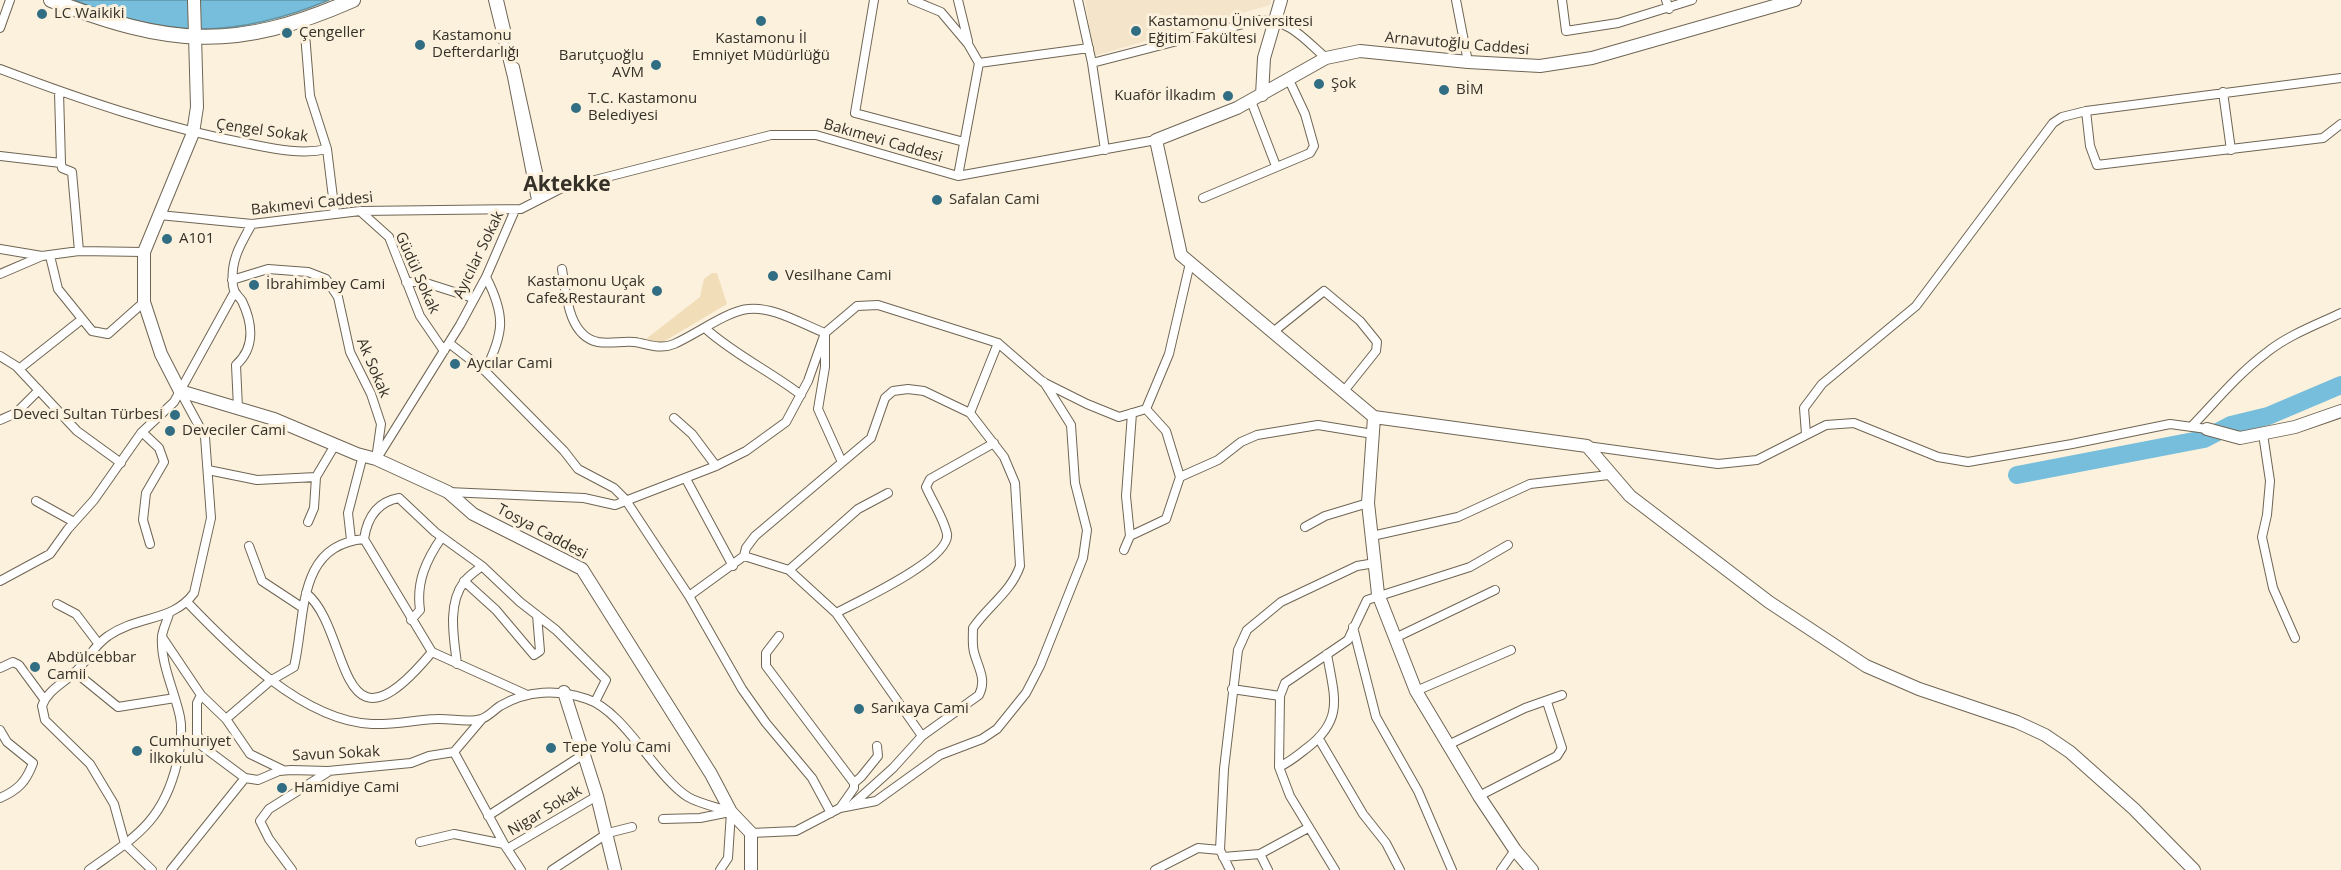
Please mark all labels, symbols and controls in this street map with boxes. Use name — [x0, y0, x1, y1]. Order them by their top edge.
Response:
place label: LC Waikiki — [54, 5, 124, 23]
marker: LC Waikiki — [35, 7, 49, 21]
place label: Kastamonu Üniversitesi Eğitim Fakültesi — [1148, 13, 1313, 48]
marker: Kastamonu İl Emniyet Müdürlüğü — [754, 14, 768, 28]
place label: Çengeller — [299, 24, 365, 42]
marker: Kastamonu Üniversitesi Eğitim Fakültesi — [1129, 24, 1143, 38]
marker: Çengeller — [280, 26, 294, 40]
place label: Kastamonu Defterdarlığı — [432, 27, 519, 62]
street label: Arnavutoğlu Caddesi — [1384, 29, 1530, 59]
place label: Kastamonu İl Emniyet Müdürlüğü — [692, 30, 830, 65]
marker: Kastamonu Defterdarlığı — [413, 38, 427, 52]
place label: Barutçuoğlu AVM — [559, 47, 644, 82]
marker: Barutçuoğlu AVM — [649, 58, 663, 72]
place label: Şok — [1331, 75, 1356, 93]
marker: Şok — [1312, 77, 1326, 91]
place label: BİM — [1456, 81, 1483, 99]
marker: BİM — [1437, 83, 1451, 97]
place label: Kuaför İlkadım — [1114, 87, 1216, 105]
marker: Kuaför İlkadım — [1221, 89, 1235, 103]
place label: T.C. Kastamonu Belediyesi — [588, 90, 697, 125]
marker: T.C. Kastamonu Belediyesi — [569, 101, 583, 115]
street label: Bakımevi Caddesi — [822, 115, 944, 167]
street label: Çengel Sokak — [215, 116, 309, 146]
district label: Aktekke — [523, 172, 611, 198]
street label: Bakımevi Caddesi — [250, 189, 374, 219]
place label: Safalan Cami — [949, 191, 1040, 209]
marker: Safalan Cami — [930, 193, 944, 207]
street label: Ayıcılar Sokak — [450, 208, 508, 302]
street label: Güdül Sokak — [391, 229, 443, 317]
place label: A101 — [179, 230, 214, 248]
marker: A101 — [160, 232, 174, 246]
place label: Vesilhane Cami — [785, 267, 892, 285]
marker: Vesilhane Cami — [766, 269, 780, 283]
place label: Kastamonu Uçak Cafe&Restaurant — [526, 273, 645, 308]
place label: İbrahimbey Cami — [266, 276, 385, 294]
marker: İbrahimbey Cami — [247, 278, 261, 292]
marker: Kastamonu Uçak Cafe&Restaurant — [650, 284, 664, 298]
street label: Ak Sokak — [352, 336, 394, 400]
place label: Aycılar Cami — [467, 355, 553, 373]
marker: Aycılar Cami — [448, 357, 462, 371]
place label: Deveci Sultan Türbesi — [13, 406, 163, 424]
marker: Deveci Sultan Türbesi — [168, 408, 182, 422]
place label: Deveciler Cami — [182, 422, 286, 440]
marker: Deveciler Cami — [163, 424, 177, 438]
street label: Tosya Caddesi — [494, 501, 590, 563]
place label: Abdülcebbar Camii — [47, 649, 136, 684]
marker: Abdülcebbar Camii — [28, 660, 42, 674]
place label: Sarıkaya Cami — [871, 700, 969, 718]
marker: Sarıkaya Cami — [852, 702, 866, 716]
place label: Cumhuriyet İlkokulu — [149, 733, 231, 768]
place label: Tepe Yolu Cami — [563, 739, 671, 757]
marker: Tepe Yolu Cami — [544, 741, 558, 755]
street label: Savun Sokak — [292, 743, 380, 765]
marker: Cumhuriyet İlkokulu — [130, 744, 144, 758]
place label: Hamidiye Cami — [294, 779, 399, 797]
marker: Hamidiye Cami — [275, 781, 289, 795]
street label: Nigar Sokak — [505, 782, 585, 840]

